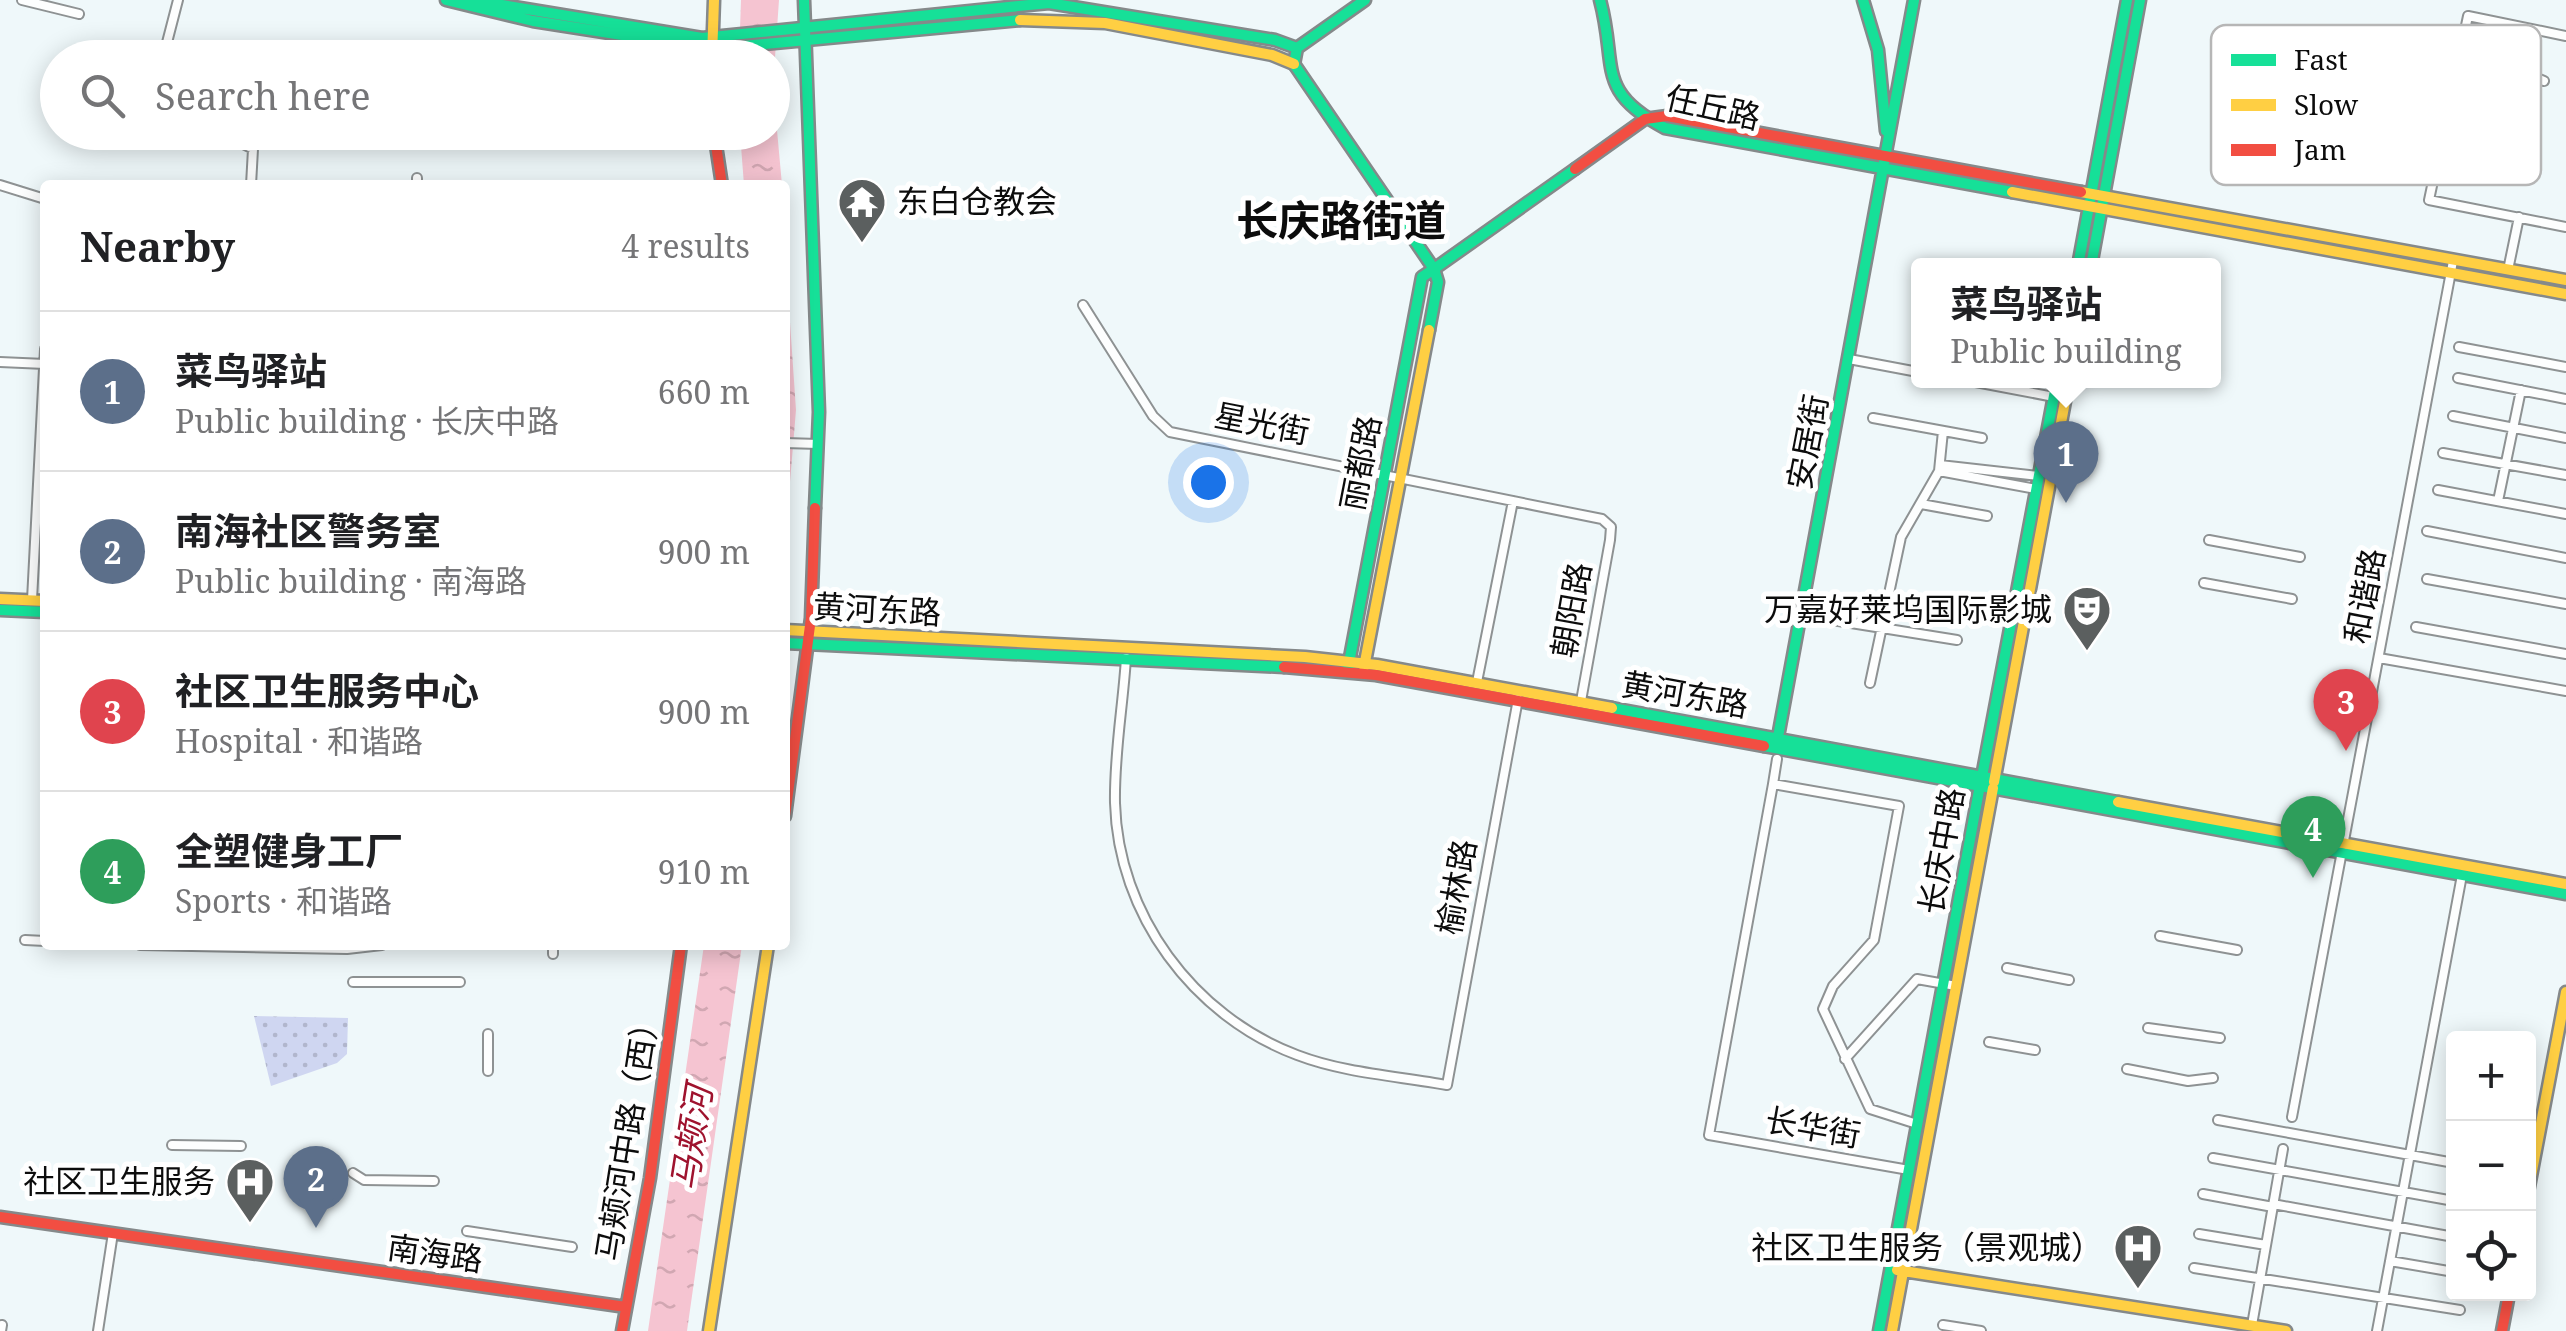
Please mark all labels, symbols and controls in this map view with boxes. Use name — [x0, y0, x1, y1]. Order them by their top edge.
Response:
legend — [2211, 25, 2541, 185]
search box — [40, 40, 790, 150]
text: Fast — [2294, 40, 2348, 78]
icon: search — [75, 68, 130, 123]
text: Search here — [155, 69, 371, 121]
street label: 任丘路 — [1662, 75, 1765, 138]
text: Slow — [2294, 85, 2359, 123]
text: Jam — [2293, 130, 2346, 168]
temple icon: 东白仓教会 — [836, 176, 888, 244]
place label: 东白仓教会 — [897, 179, 1057, 222]
district label: 长庆路街道 — [1236, 191, 1446, 248]
text: Nearby — [80, 217, 235, 274]
text: 4 results — [621, 224, 750, 267]
popup — [1911, 258, 2221, 388]
text: 菜鸟驿站 — [1950, 277, 2102, 329]
text: Public building — [1950, 329, 2182, 372]
text: 菜鸟驿站 — [175, 344, 327, 396]
text: 1 — [103, 370, 122, 413]
text: 660 m — [658, 370, 750, 413]
street label: 安居街 — [1776, 390, 1837, 493]
street label: 星光街 — [1211, 392, 1314, 453]
text: Public building · 长庆中路 — [175, 399, 559, 442]
street label: 丽都路 — [1329, 411, 1390, 514]
pin: 1 — [2034, 420, 2098, 503]
your location — [1183, 457, 1234, 508]
text: 南海社区警务室 — [175, 504, 441, 556]
text: 2 — [103, 530, 122, 573]
text: 900 m — [658, 530, 750, 573]
street label: 和谐路 — [2333, 544, 2394, 647]
text: Public building · 南海路 — [175, 559, 527, 602]
street label: 朝阳路 — [1541, 559, 1600, 661]
street label: 黄河东路 — [812, 584, 942, 633]
theatre icon: 万嘉好莱坞国际影城 — [2061, 584, 2113, 652]
place label: 万嘉好莱坞国际影城 — [1764, 587, 2052, 630]
street label: 黄河东路 — [1618, 661, 1752, 726]
text: 社区卫生服务中心 — [175, 664, 479, 716]
pin: 3 — [2314, 668, 2378, 751]
text: 3 — [103, 690, 122, 733]
text: 900 m — [658, 690, 750, 733]
text: Hospital · 和谐路 — [175, 719, 423, 762]
street label: 长庆中路 — [1908, 784, 1973, 918]
pin: 4 — [2280, 796, 2346, 878]
text: 全塑健身工厂 — [175, 824, 403, 876]
street label: 榆林路 — [1426, 836, 1485, 938]
text: 4 — [103, 850, 122, 893]
text: 910 m — [658, 850, 750, 893]
text: Sports · 和谐路 — [175, 879, 392, 922]
street label: 马颊河中路（西） — [585, 1004, 668, 1264]
map controls — [2446, 1031, 2536, 1301]
button: + — [2446, 1031, 2536, 1121]
water label: 马颊河 — [659, 1076, 723, 1193]
street label: 长华街 — [1762, 1097, 1864, 1156]
button: − — [2446, 1121, 2536, 1211]
pin: 2 — [284, 1146, 348, 1228]
hospital icon: 社区卫生服务 — [224, 1156, 276, 1224]
place label: 社区卫生服务 — [23, 1159, 215, 1202]
button: locate — [2446, 1211, 2536, 1301]
hospital icon: 社区卫生服务（景观城） — [2112, 1222, 2164, 1290]
street label: 南海路 — [385, 1225, 486, 1280]
place label: 社区卫生服务（景观城） — [1751, 1225, 2103, 1268]

